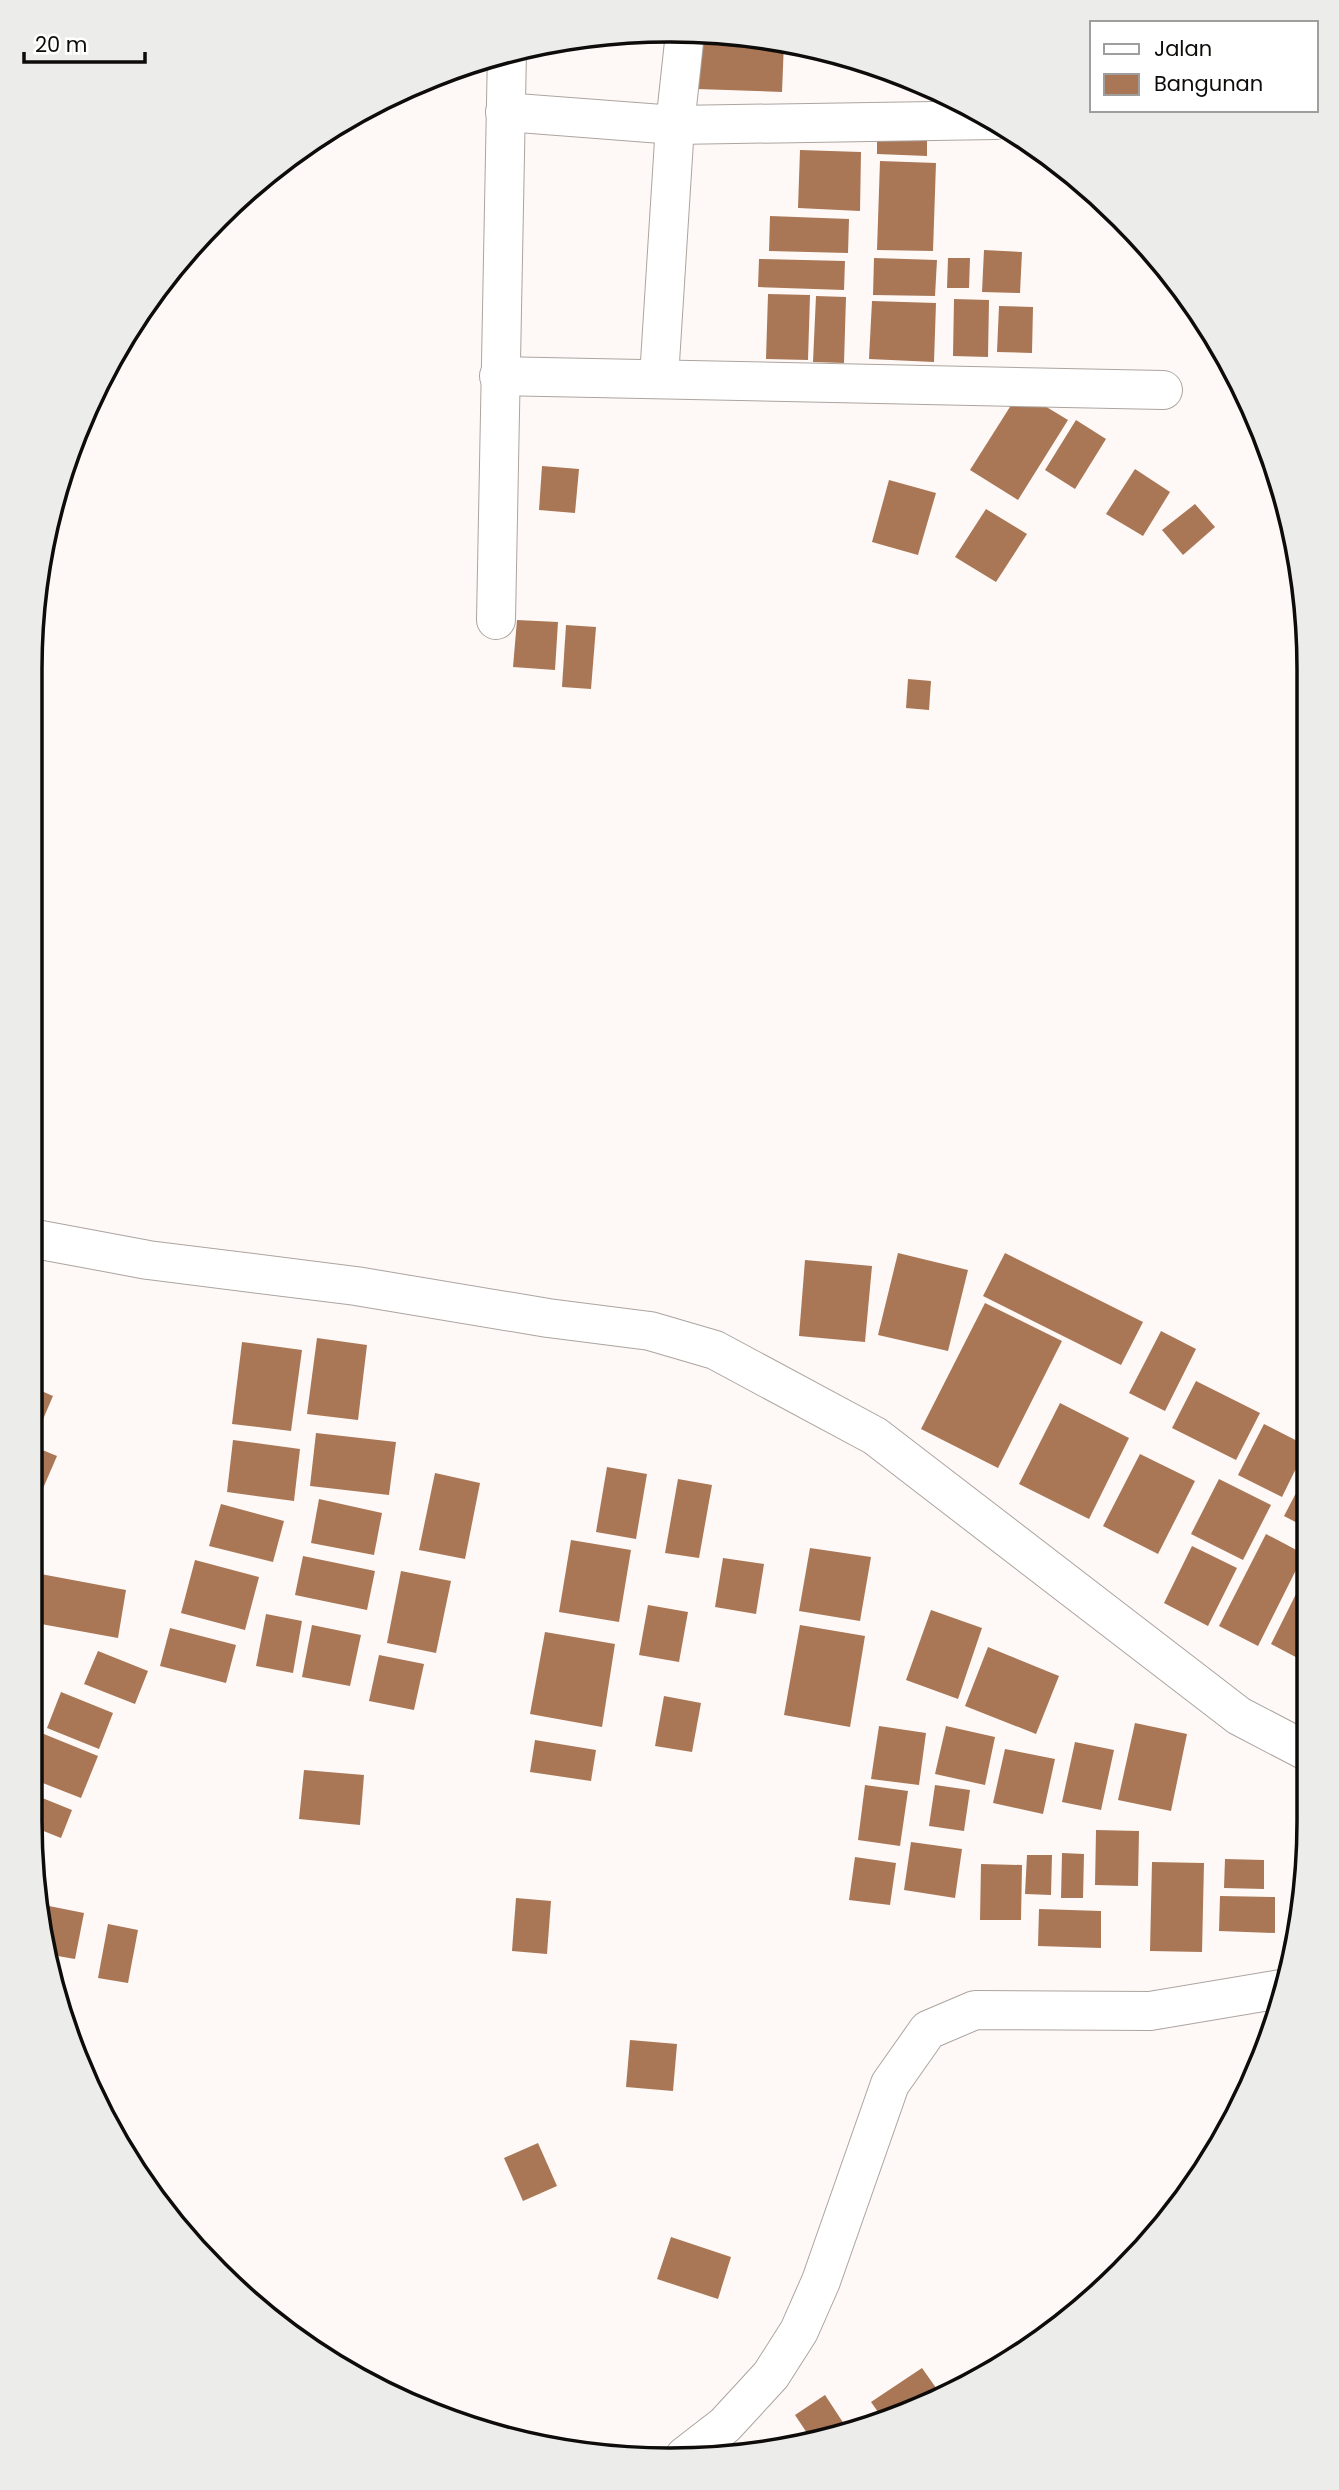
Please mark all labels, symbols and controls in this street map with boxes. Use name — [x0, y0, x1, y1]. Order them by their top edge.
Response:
scale bar — [24, 21, 145, 65]
legend — [1090, 21, 1318, 112]
text: 20 m — [35, 30, 88, 59]
text: Jalan — [1154, 34, 1212, 63]
text: Bangunan — [1154, 69, 1263, 98]

